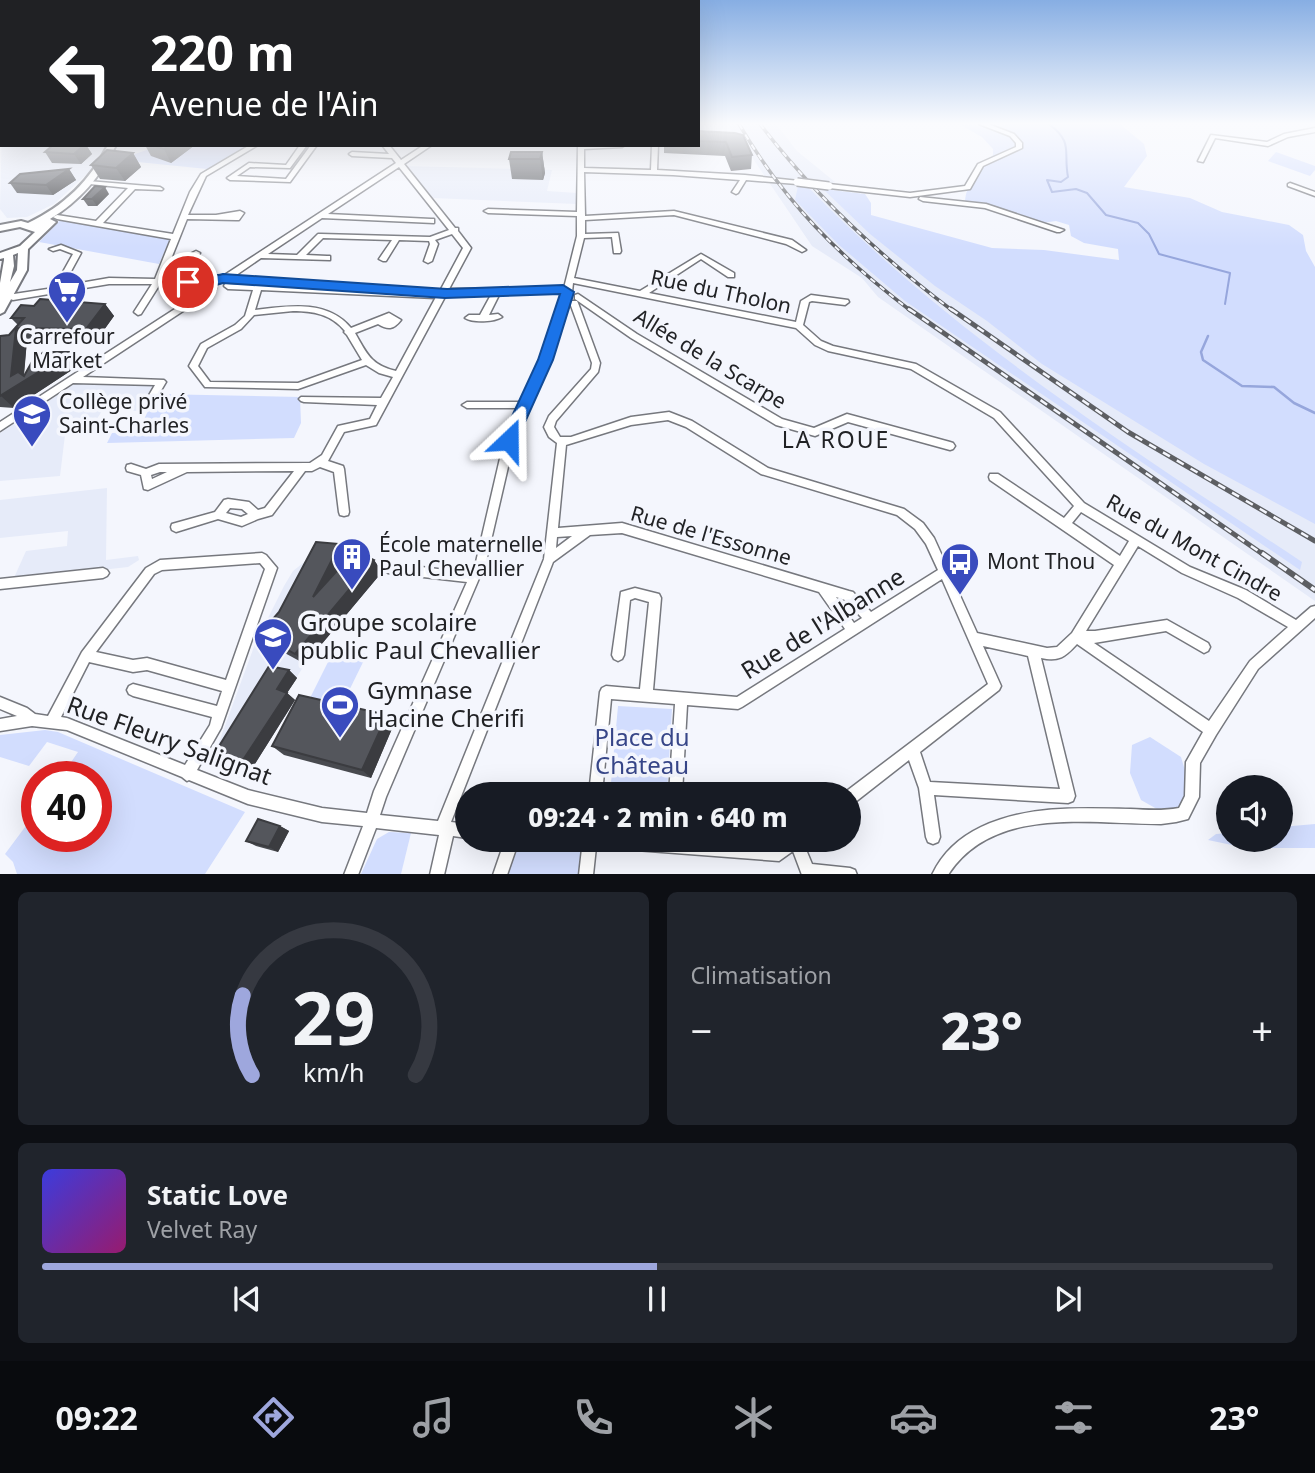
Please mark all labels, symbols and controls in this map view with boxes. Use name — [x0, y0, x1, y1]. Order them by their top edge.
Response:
text: 220 m — [150, 19, 295, 85]
icon: left — [35, 28, 126, 119]
text: Avenue de l'Ain — [150, 82, 378, 125]
pin — [158, 252, 218, 312]
street label: Rue du Tholon — [648, 262, 794, 320]
icon: arrive — [169, 263, 207, 301]
supermarket icon: Carrefour Market — [46, 269, 88, 324]
street label: Allée de la Scarpe — [629, 302, 792, 415]
place label: Carrefour Market — [19, 322, 115, 374]
place label: Collège privé Saint-Charles — [59, 387, 189, 439]
school or university icon: Collège privé Saint-Charles — [11, 393, 53, 448]
position arrow — [472, 403, 546, 477]
district label: LA ROUE — [782, 423, 890, 455]
street label: Rue du Mont Cindre — [1101, 487, 1287, 607]
street label: Rue de l'Essonne — [628, 499, 795, 571]
place label: École maternelle Paul Chevallier — [379, 530, 543, 582]
building icon: École maternelle Paul Chevallier — [331, 536, 373, 591]
bus stop icon: Mont Thou — [939, 541, 981, 596]
place label: Mont Thou — [987, 547, 1095, 575]
street label: Rue de l'Albanne — [734, 559, 910, 686]
place label: Groupe scolaire public Paul Chevallier — [300, 605, 541, 666]
school or university icon: Groupe scolaire public Paul Chevallier — [252, 616, 294, 671]
place label: Gymnase Hacine Cherifi — [367, 673, 525, 734]
sports icon: Gymnase Hacine Cherifi — [319, 684, 361, 739]
street label: Rue Fleury Salignat — [63, 687, 277, 792]
park label: Place du Château — [594, 720, 690, 781]
speed limit sign: 40 — [21, 761, 112, 852]
map controls — [1216, 775, 1293, 852]
button: sound — [1216, 775, 1293, 852]
text: 09:24 · 2 min · 640 m — [528, 799, 788, 835]
text: Climatisation — [691, 959, 832, 991]
text: 29 — [292, 967, 375, 1066]
text: 23° — [941, 994, 1023, 1065]
text: − — [691, 1004, 712, 1056]
text: + — [1251, 1004, 1273, 1056]
text: km/h — [302, 1054, 364, 1088]
text: Static Love — [147, 1177, 288, 1213]
text: Velvet Ray — [147, 1213, 257, 1245]
icon: previous — [228, 1280, 266, 1318]
icon: pause — [638, 1280, 676, 1318]
icon: next — [1049, 1280, 1087, 1318]
icon: directions — [249, 1393, 298, 1442]
icon: music — [409, 1393, 458, 1442]
icon: phone — [569, 1393, 618, 1442]
icon: climate — [729, 1393, 778, 1442]
icon: car — [889, 1393, 938, 1442]
icon: filters — [1049, 1393, 1098, 1442]
text: 09:22 — [56, 1396, 138, 1439]
text: 23° — [1209, 1396, 1259, 1439]

